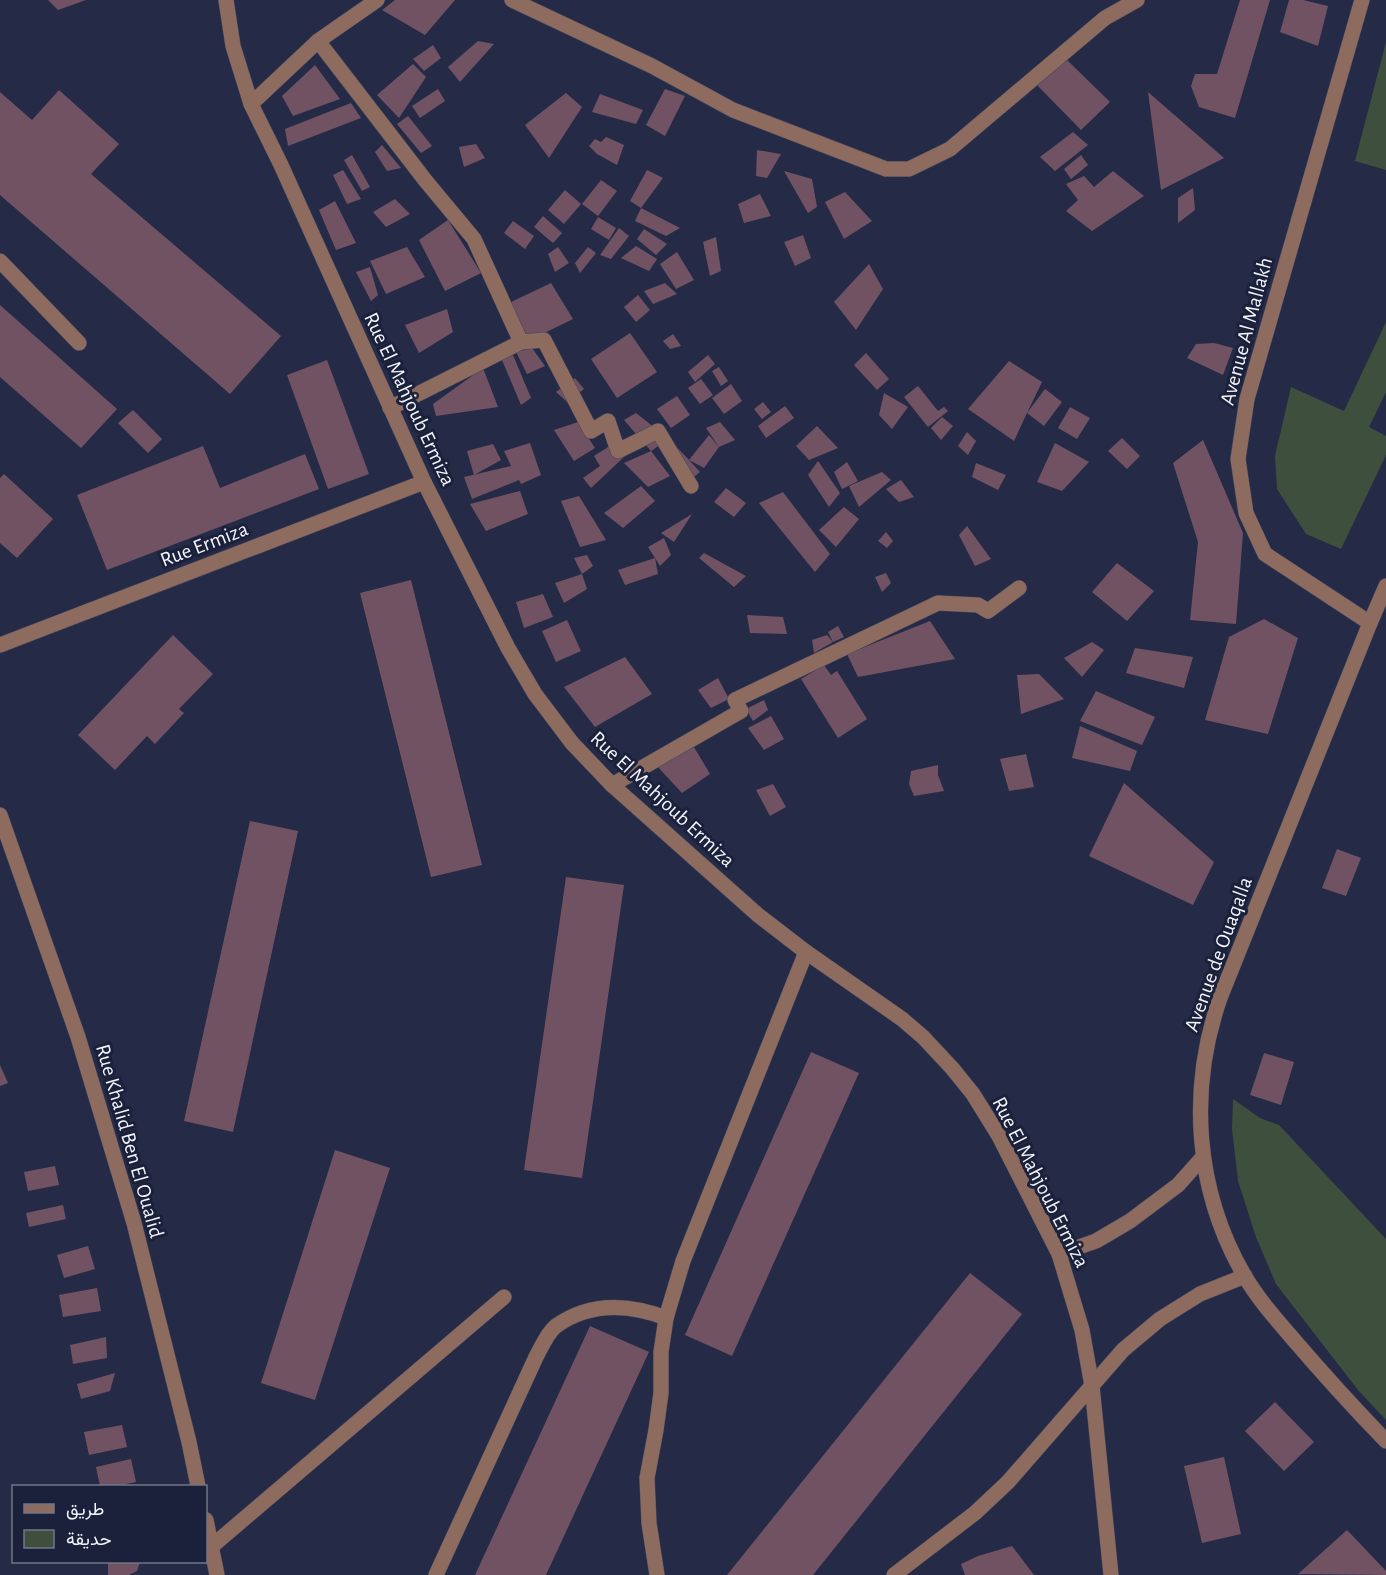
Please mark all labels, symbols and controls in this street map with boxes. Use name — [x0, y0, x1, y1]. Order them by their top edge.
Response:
street label: Avenue Al Mallakh — [1217, 255, 1276, 407]
street label: Rue El Mahjoub Ermiza — [360, 309, 459, 489]
street label: Rue Ermiza — [157, 518, 251, 571]
street label: Rue El Mahjoub Ermiza — [587, 727, 739, 872]
street label: Avenue de Ouaqalla — [1181, 874, 1256, 1034]
street label: Rue Khalid Ben El Oualid — [92, 1042, 167, 1241]
street label: Rue El Mahjoub Ermiza — [988, 1093, 1093, 1271]
legend — [12, 1485, 207, 1563]
text: طريق — [66, 1501, 104, 1520]
text: حديقة — [66, 1531, 112, 1549]

